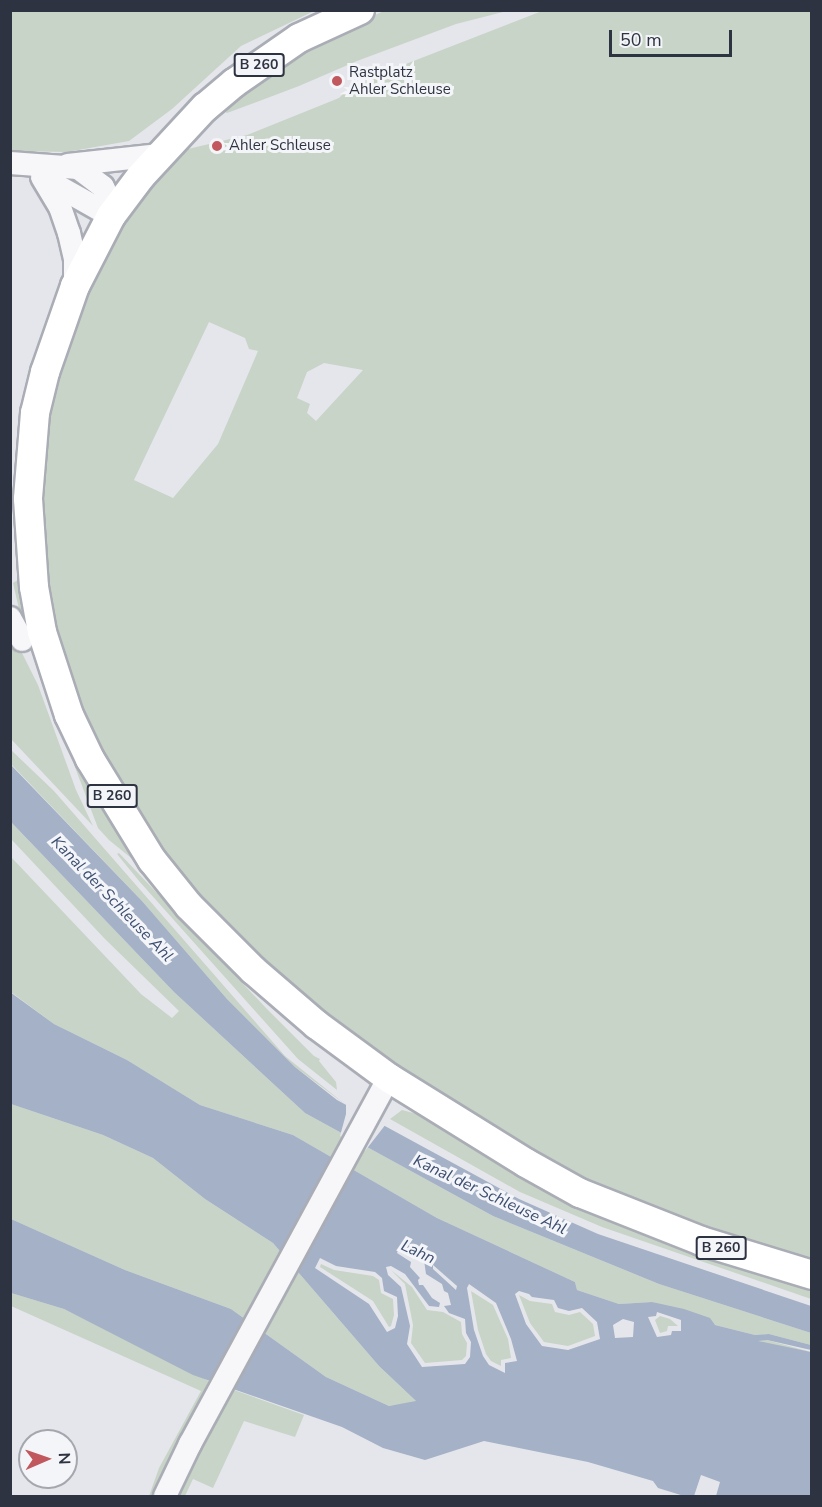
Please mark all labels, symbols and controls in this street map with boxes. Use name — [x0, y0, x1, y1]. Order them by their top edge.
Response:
scale bar — [612, 18, 735, 56]
text: 50 m — [620, 28, 662, 52]
road number: B 260 — [234, 54, 284, 76]
place label: Rastplatz Ahler Schleuse — [349, 63, 451, 98]
marker: Rastplatz Ahler Schleuse — [330, 74, 344, 88]
place label: Ahler Schleuse — [229, 137, 331, 155]
marker: Ahler Schleuse — [210, 139, 224, 153]
road number: B 260 — [86, 785, 138, 807]
water label: Kanal der Schleuse Ahl — [47, 832, 177, 966]
water label: Kanal der Schleuse Ahl — [410, 1151, 570, 1239]
water label: Lahn — [398, 1236, 438, 1268]
road number: B 260 — [696, 1237, 746, 1259]
north arrow — [18, 1429, 78, 1489]
text: N — [53, 1452, 75, 1465]

